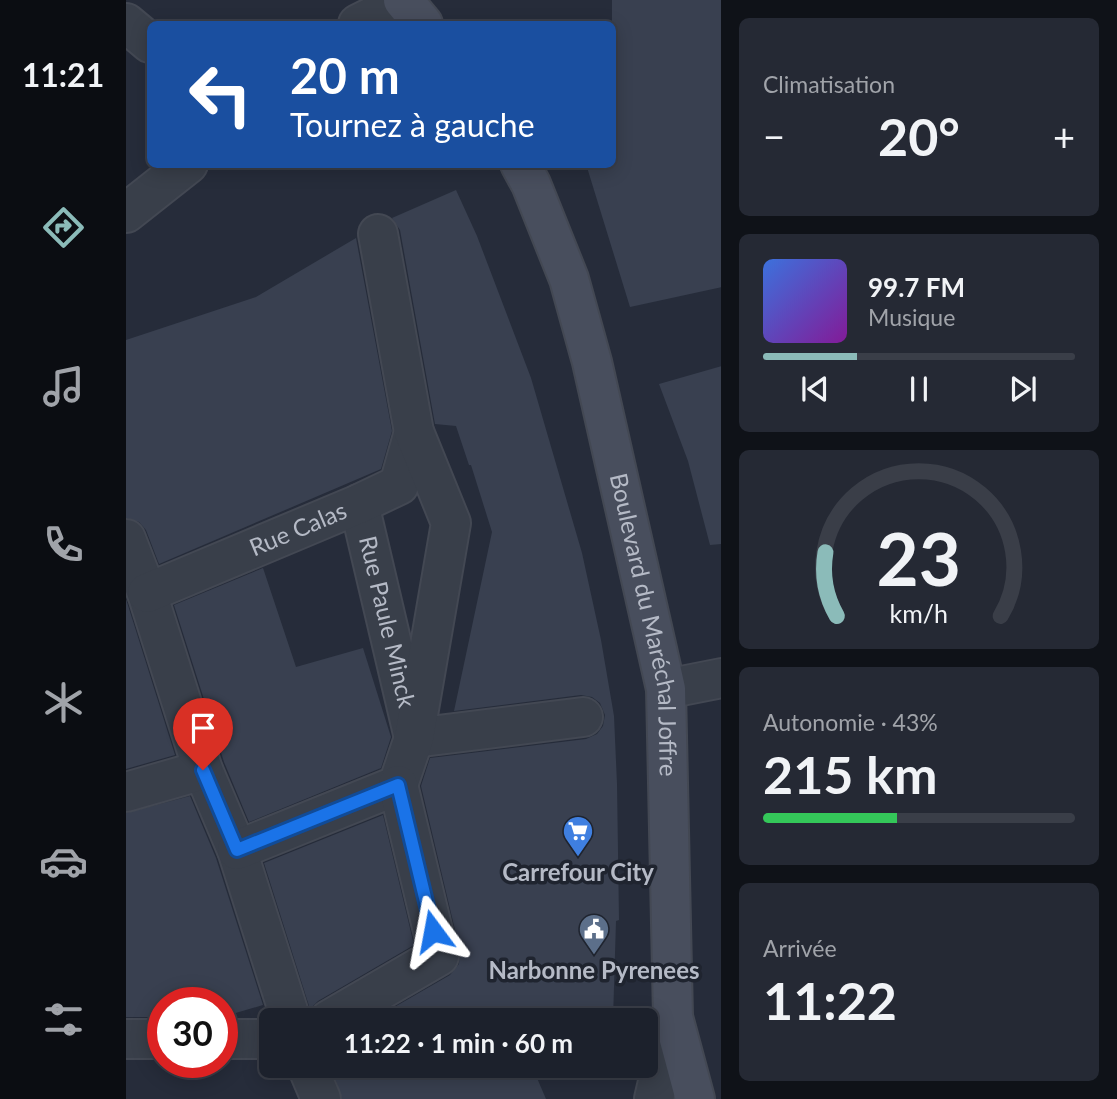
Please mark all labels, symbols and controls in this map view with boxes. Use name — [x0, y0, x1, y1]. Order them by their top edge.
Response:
text: 20 m — [290, 46, 400, 104]
icon: left — [175, 49, 266, 140]
text: 11:21 — [22, 55, 104, 94]
text: Climatisation — [763, 70, 895, 98]
text: Tournez à gauche — [290, 105, 535, 144]
text: 20° — [878, 105, 960, 167]
text: − — [763, 113, 785, 159]
text: + — [1053, 113, 1075, 159]
icon: directions — [39, 203, 88, 252]
text: 99.7 FM — [868, 271, 965, 303]
text: Musique — [868, 303, 955, 331]
icon: music — [39, 362, 88, 411]
icon: previous — [796, 370, 834, 408]
icon: pause — [900, 370, 938, 408]
icon: next — [1004, 370, 1042, 408]
street label: Boulevard du Maréchal Joffre — [605, 470, 684, 777]
street label: Rue Calas — [245, 495, 351, 561]
text: 23 — [877, 514, 961, 602]
icon: phone — [39, 520, 88, 569]
street label: Rue Paule Minck — [354, 533, 423, 711]
text: km/h — [890, 597, 948, 627]
icon: climate — [39, 678, 88, 727]
pin — [173, 698, 233, 770]
text: Autonomie · 43% — [763, 708, 938, 736]
icon: arrive — [184, 709, 222, 747]
text: 215 km — [763, 743, 937, 805]
supermarket icon: Carrefour City — [561, 814, 595, 858]
icon: car — [39, 837, 88, 886]
place label: Carrefour City — [502, 857, 654, 886]
position arrow — [396, 894, 470, 968]
public building icon: Narbonne Pyrenees — [577, 912, 611, 956]
text: Arrivée — [763, 934, 837, 962]
place label: Narbonne Pyrenees — [488, 955, 700, 984]
text: 11:22 — [763, 969, 897, 1031]
speed limit sign: 30 — [147, 987, 238, 1078]
icon: filters — [39, 995, 88, 1044]
text: 11:22 · 1 min · 60 m — [344, 1027, 573, 1059]

